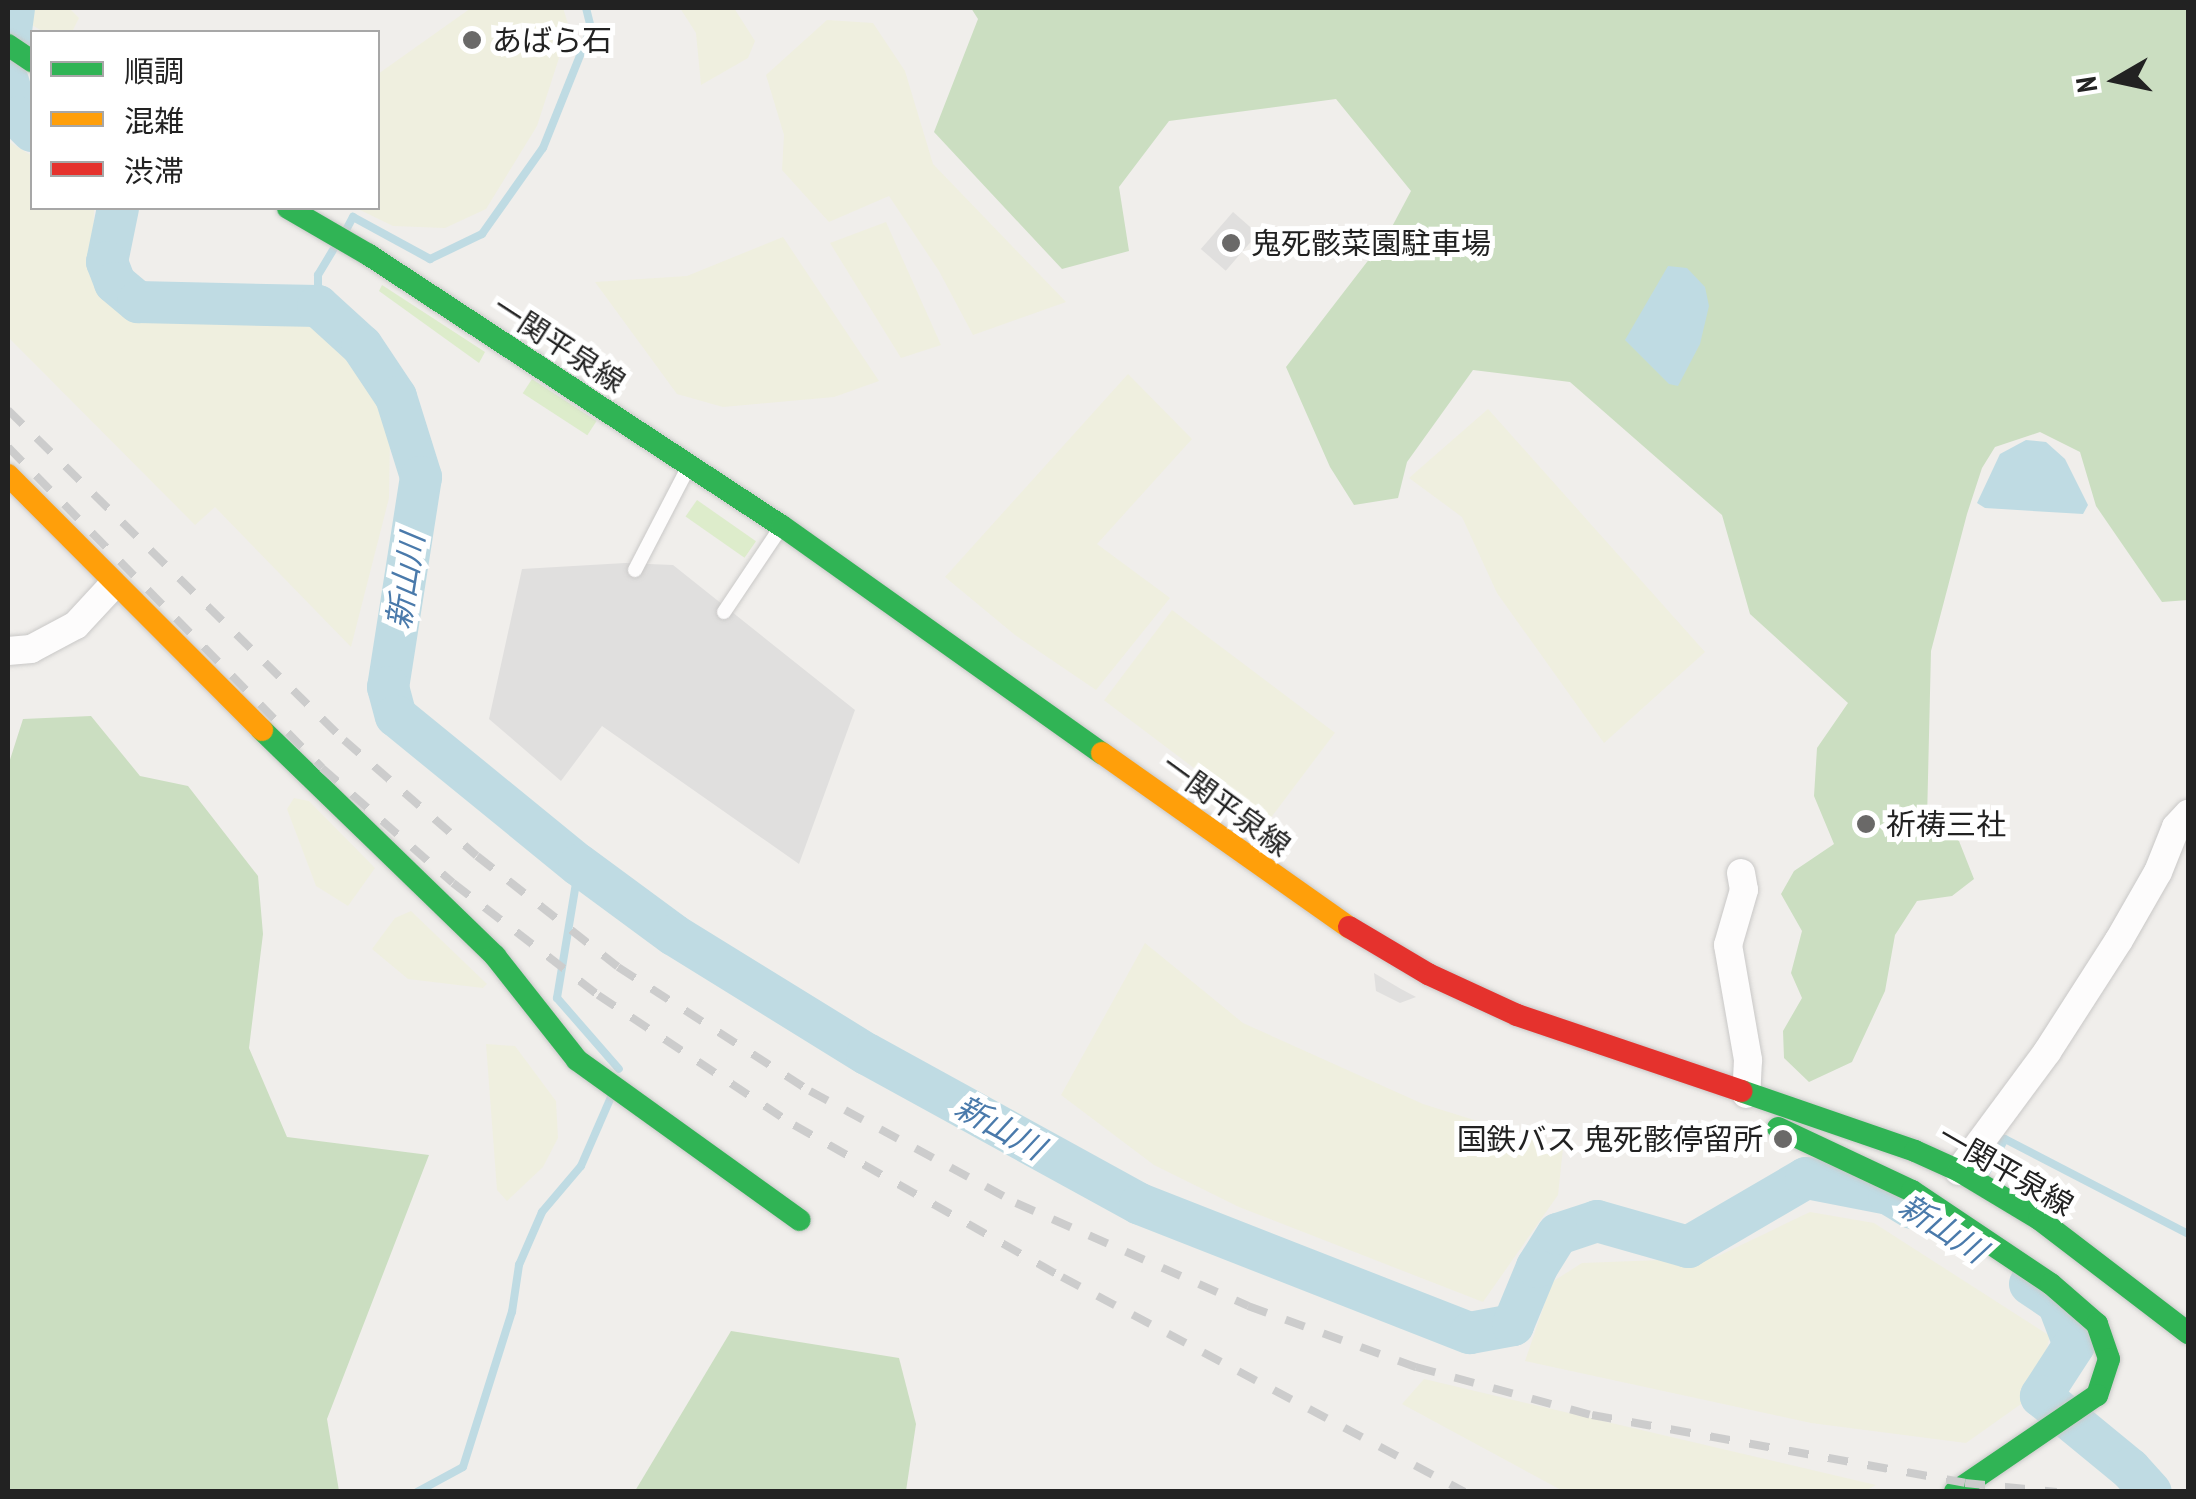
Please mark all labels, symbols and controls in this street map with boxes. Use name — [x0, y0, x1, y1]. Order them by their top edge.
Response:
place label: あばら石 — [492, 22, 612, 58]
marker: あばら石 — [461, 29, 483, 51]
legend — [30, 30, 380, 210]
north arrow — [2066, 30, 2166, 130]
text: 順調 — [124, 51, 184, 90]
text: N — [2066, 74, 2105, 95]
text: 混雑 — [124, 101, 184, 140]
text: 渋滞 — [124, 151, 184, 190]
place label: 鬼死骸菜園駐車場 — [1251, 225, 1491, 261]
marker: 鬼死骸菜園駐車場 — [1220, 232, 1242, 254]
street label: 一関平泉線 — [486, 288, 632, 400]
water label: 新山川 — [379, 531, 431, 631]
street label: 一関平泉線 — [1155, 746, 1297, 864]
place label: 祈祷三社 — [1886, 806, 2006, 842]
marker: 祈祷三社 — [1855, 813, 1877, 835]
water label: 新山川 — [949, 1087, 1051, 1167]
street label: 一関平泉線 — [1932, 1117, 2080, 1223]
place label: 国鉄バス 鬼死骸停留所 — [1457, 1121, 1763, 1157]
marker: 国鉄バス 鬼死骸停留所 — [1772, 1128, 1794, 1150]
water label: 新山川 — [1892, 1186, 1994, 1270]

